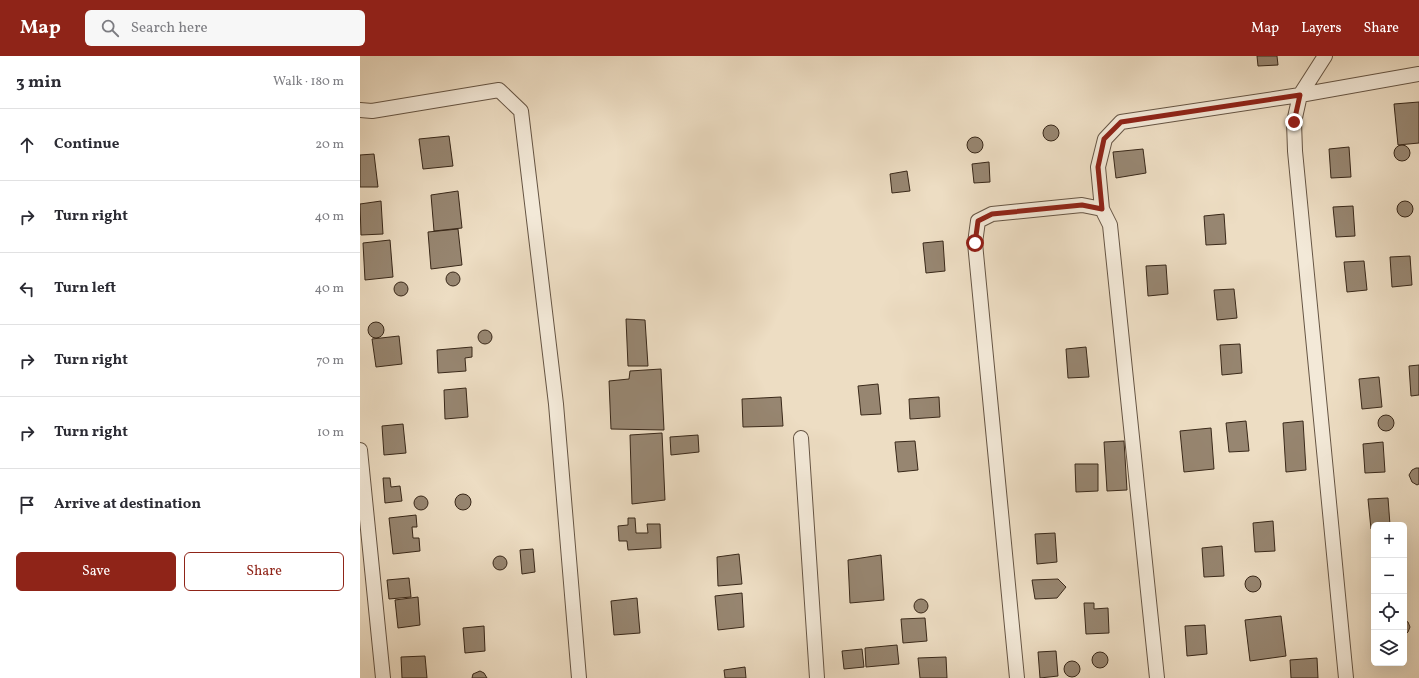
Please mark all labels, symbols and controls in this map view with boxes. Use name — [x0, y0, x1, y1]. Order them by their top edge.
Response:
search box — [85, 10, 365, 46]
text: Map — [20, 15, 61, 41]
icon: search — [99, 17, 121, 39]
text: Search here — [131, 18, 208, 39]
text: Map — [1251, 19, 1279, 38]
text: Layers — [1301, 19, 1341, 38]
text: Share — [1363, 19, 1399, 38]
text: 3 min — [16, 71, 62, 94]
text: Walk · 180 m — [273, 73, 344, 91]
route end — [1285, 113, 1303, 131]
icon: ahead — [16, 134, 38, 156]
text: Continue — [54, 134, 119, 155]
text: 20 m — [315, 136, 344, 154]
icon: right — [16, 206, 38, 228]
text: Turn right — [54, 206, 128, 227]
text: 40 m — [315, 208, 344, 226]
route start — [966, 234, 984, 252]
icon: left — [16, 278, 38, 300]
text: Turn left — [54, 278, 116, 299]
text: 40 m — [315, 280, 344, 298]
icon: right — [16, 350, 38, 372]
text: Turn right — [54, 350, 128, 371]
text: 70 m — [316, 352, 344, 370]
icon: right — [16, 422, 38, 444]
text: Turn right — [54, 422, 128, 443]
text: 10 m — [317, 424, 344, 442]
icon: arrive — [16, 494, 38, 516]
text: Arrive at destination — [54, 494, 201, 515]
map controls — [1371, 522, 1407, 666]
button: + — [1371, 522, 1407, 558]
button: Save — [16, 552, 176, 591]
button: Share — [184, 552, 344, 591]
button: − — [1371, 558, 1407, 594]
button: locate — [1371, 594, 1407, 630]
button: layers — [1371, 630, 1407, 666]

